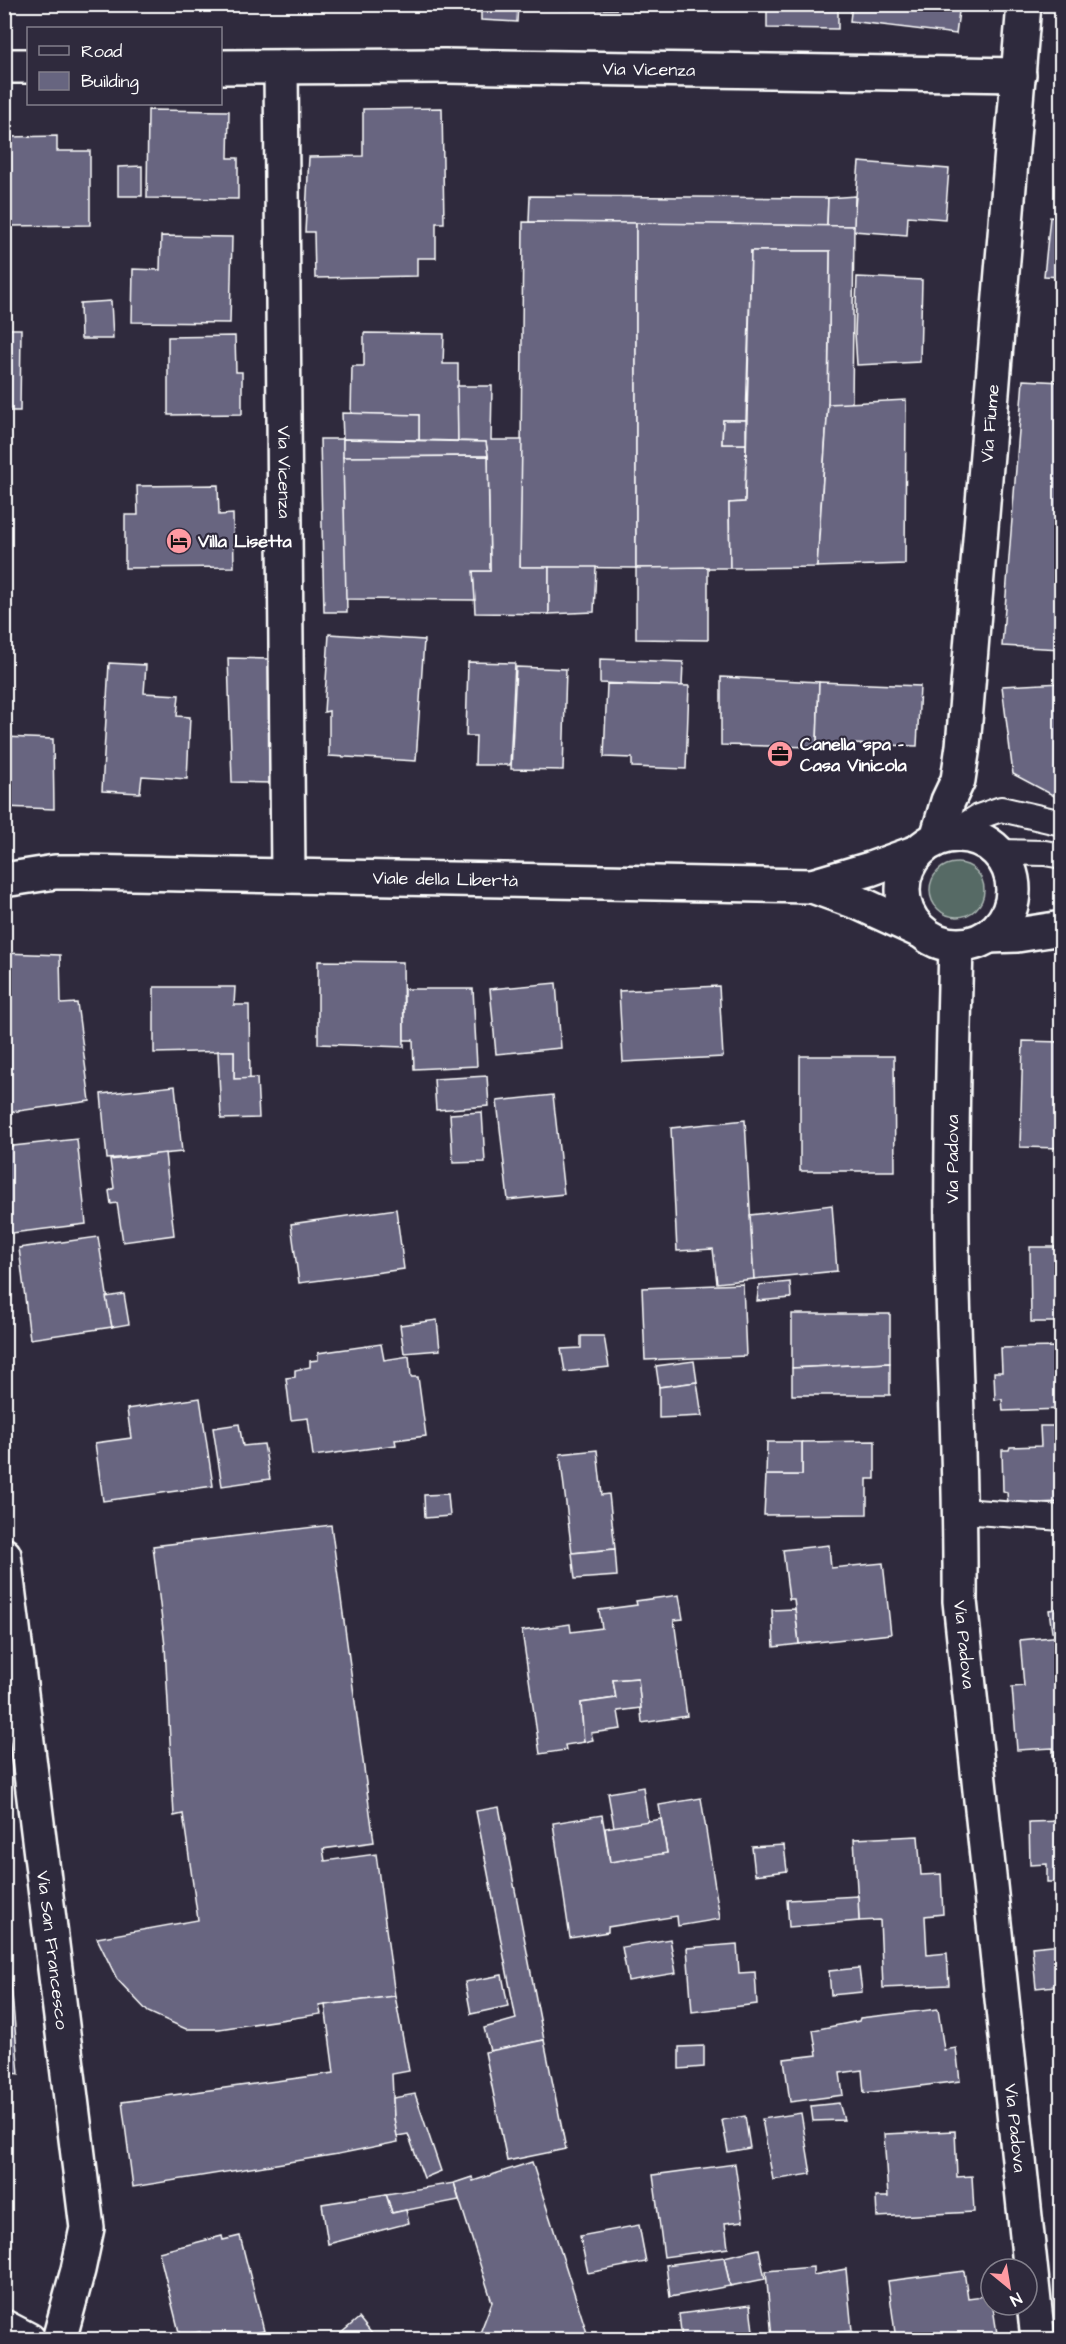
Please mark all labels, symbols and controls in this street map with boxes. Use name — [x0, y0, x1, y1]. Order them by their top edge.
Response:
legend — [27, 27, 222, 105]
text: Road — [81, 39, 122, 64]
street label: Via Vicenza — [602, 56, 695, 83]
text: Building — [81, 69, 139, 95]
street label: Via Fiume — [974, 383, 1006, 464]
street label: Via Vicenza — [271, 426, 297, 518]
hotel icon: Villa Lisetta — [164, 526, 194, 556]
place label: Villa Lisetta — [197, 529, 293, 554]
place label: Canella spa - Casa Vinicola — [800, 732, 907, 778]
office icon: Canella spa - Casa Vinicola — [765, 739, 795, 769]
street label: Viale della Libertà — [372, 866, 518, 893]
street label: Via Padova — [940, 1115, 965, 1203]
street label: Via Padova — [947, 1599, 981, 1690]
street label: Via San Francesco — [30, 1869, 74, 2031]
street label: Via Padova — [998, 2082, 1032, 2174]
north arrow — [979, 2257, 1039, 2317]
text: N — [1006, 2287, 1026, 2311]

